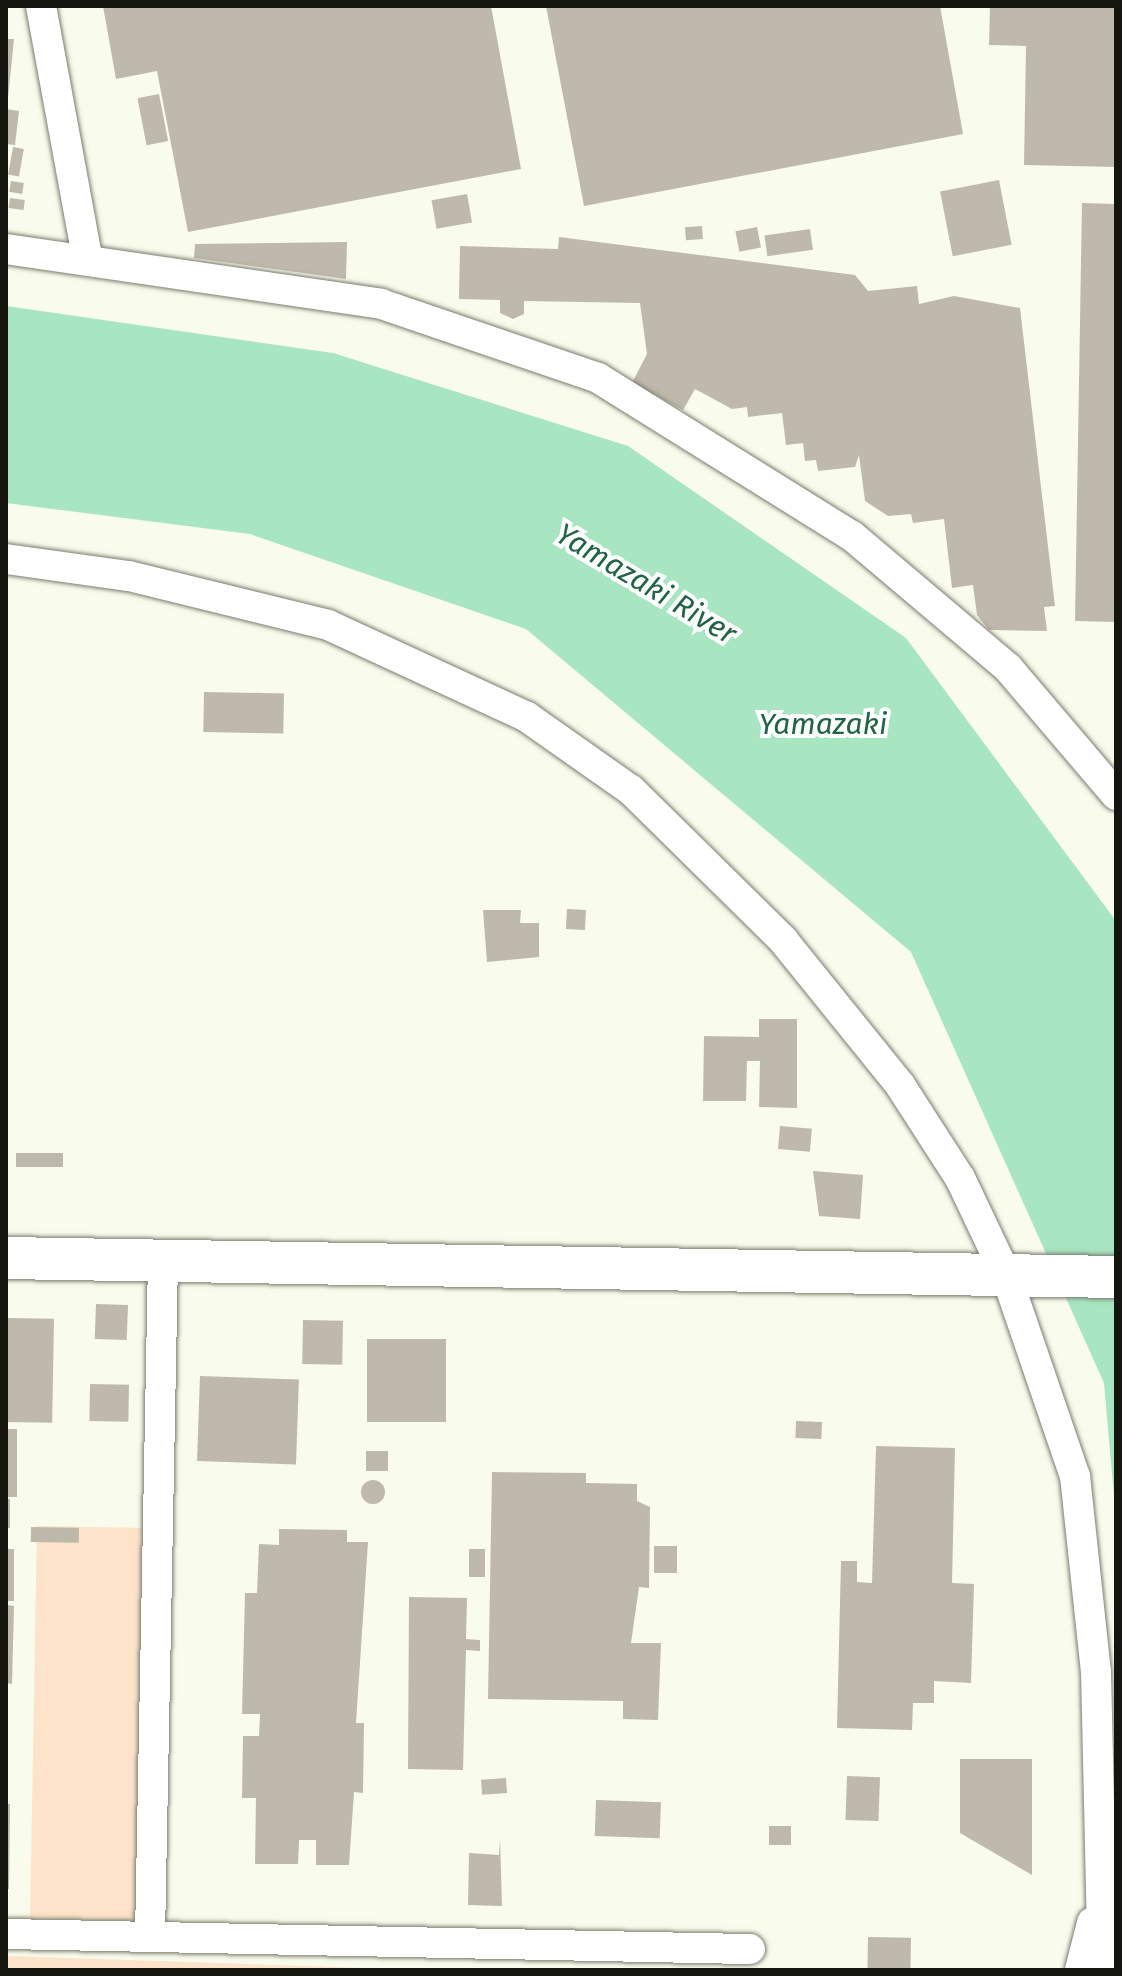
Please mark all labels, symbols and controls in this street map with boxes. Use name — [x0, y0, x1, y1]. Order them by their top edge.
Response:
water label: Yamazaki River — [549, 516, 743, 652]
water label: Yamazaki — [759, 706, 887, 742]

